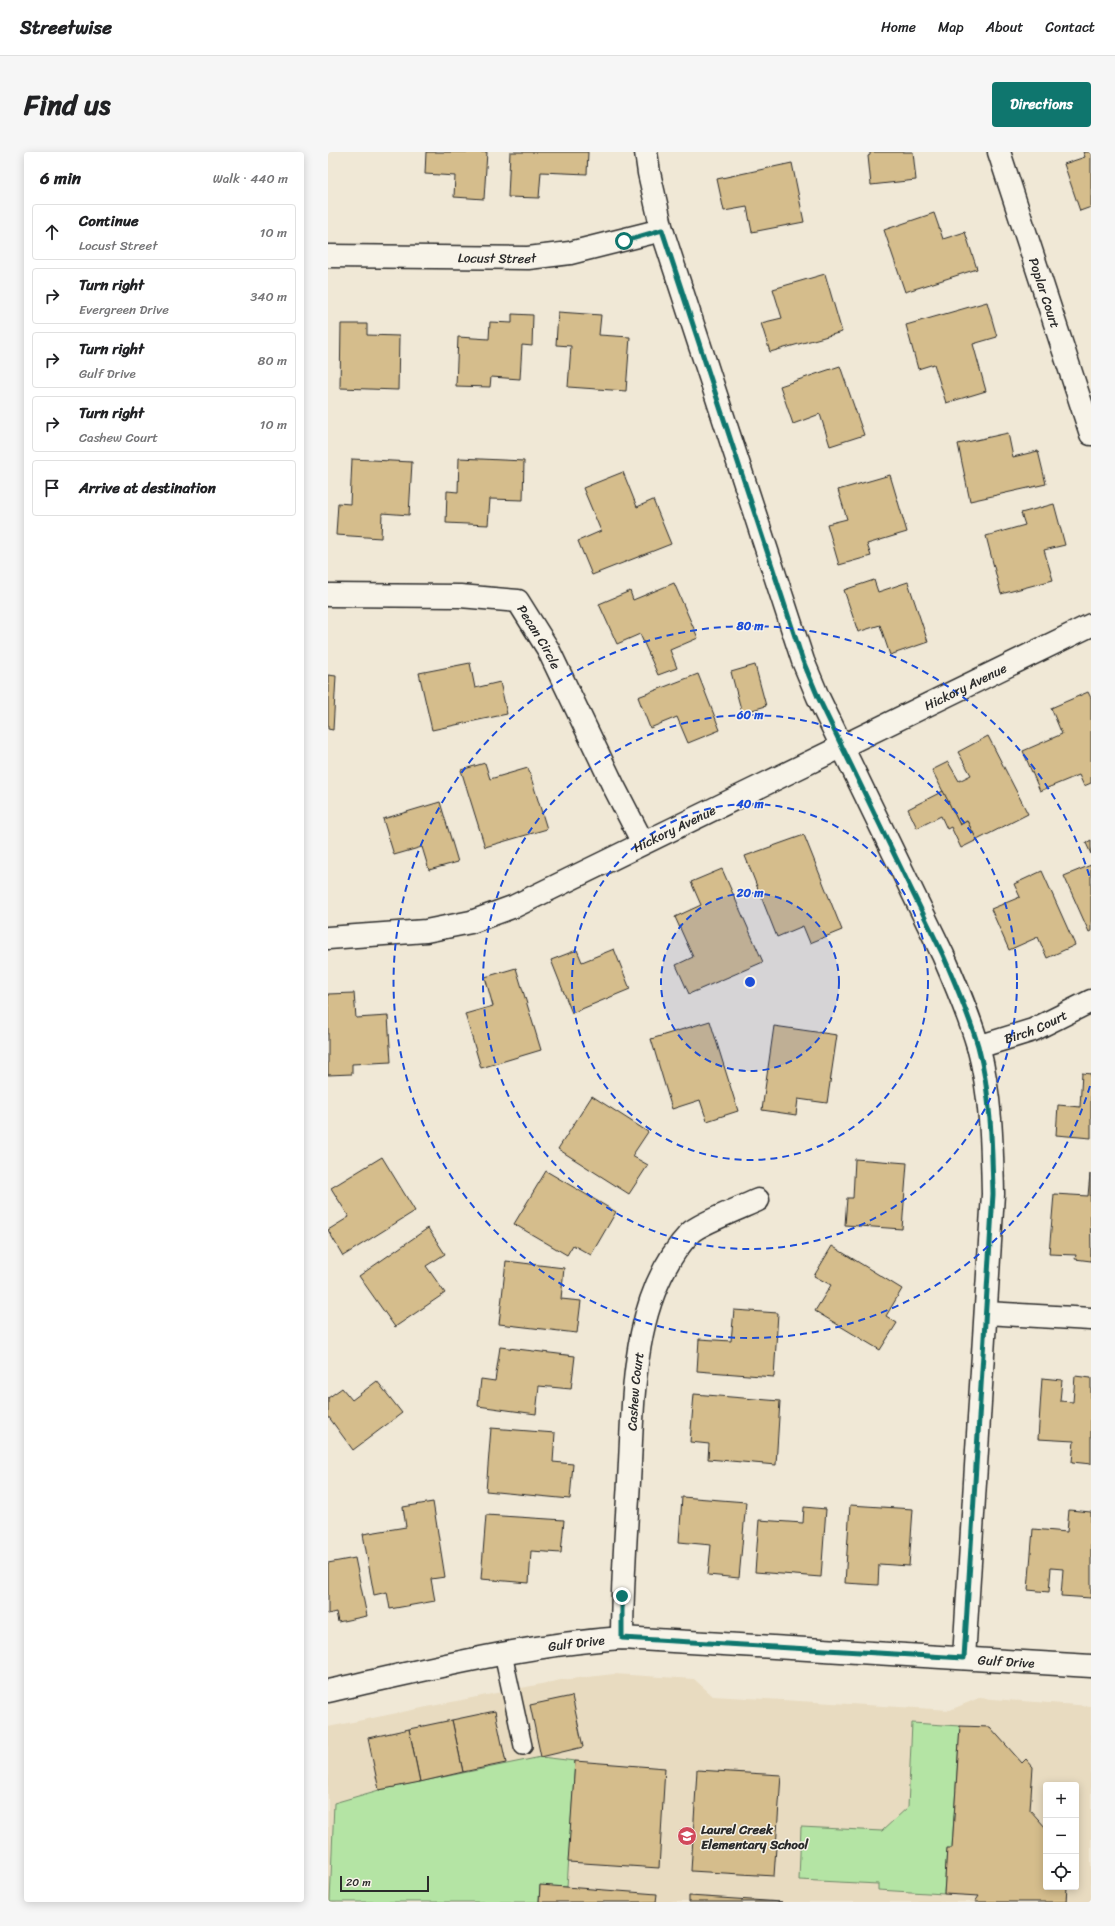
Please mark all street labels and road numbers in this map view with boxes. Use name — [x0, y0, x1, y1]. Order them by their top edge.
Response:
street label: Locust Street — [458, 246, 538, 270]
street label: Poplar Court — [1022, 255, 1067, 331]
street label: Pecan Circle — [511, 600, 567, 674]
street label: Hickory Avenue — [920, 657, 1011, 717]
street label: Hickory Avenue — [629, 799, 720, 859]
street label: Birch Court — [1001, 1004, 1071, 1050]
street label: Cashew Court — [620, 1350, 650, 1431]
street label: Gulf Drive — [546, 1628, 606, 1658]
street label: Gulf Drive — [977, 1648, 1035, 1675]

